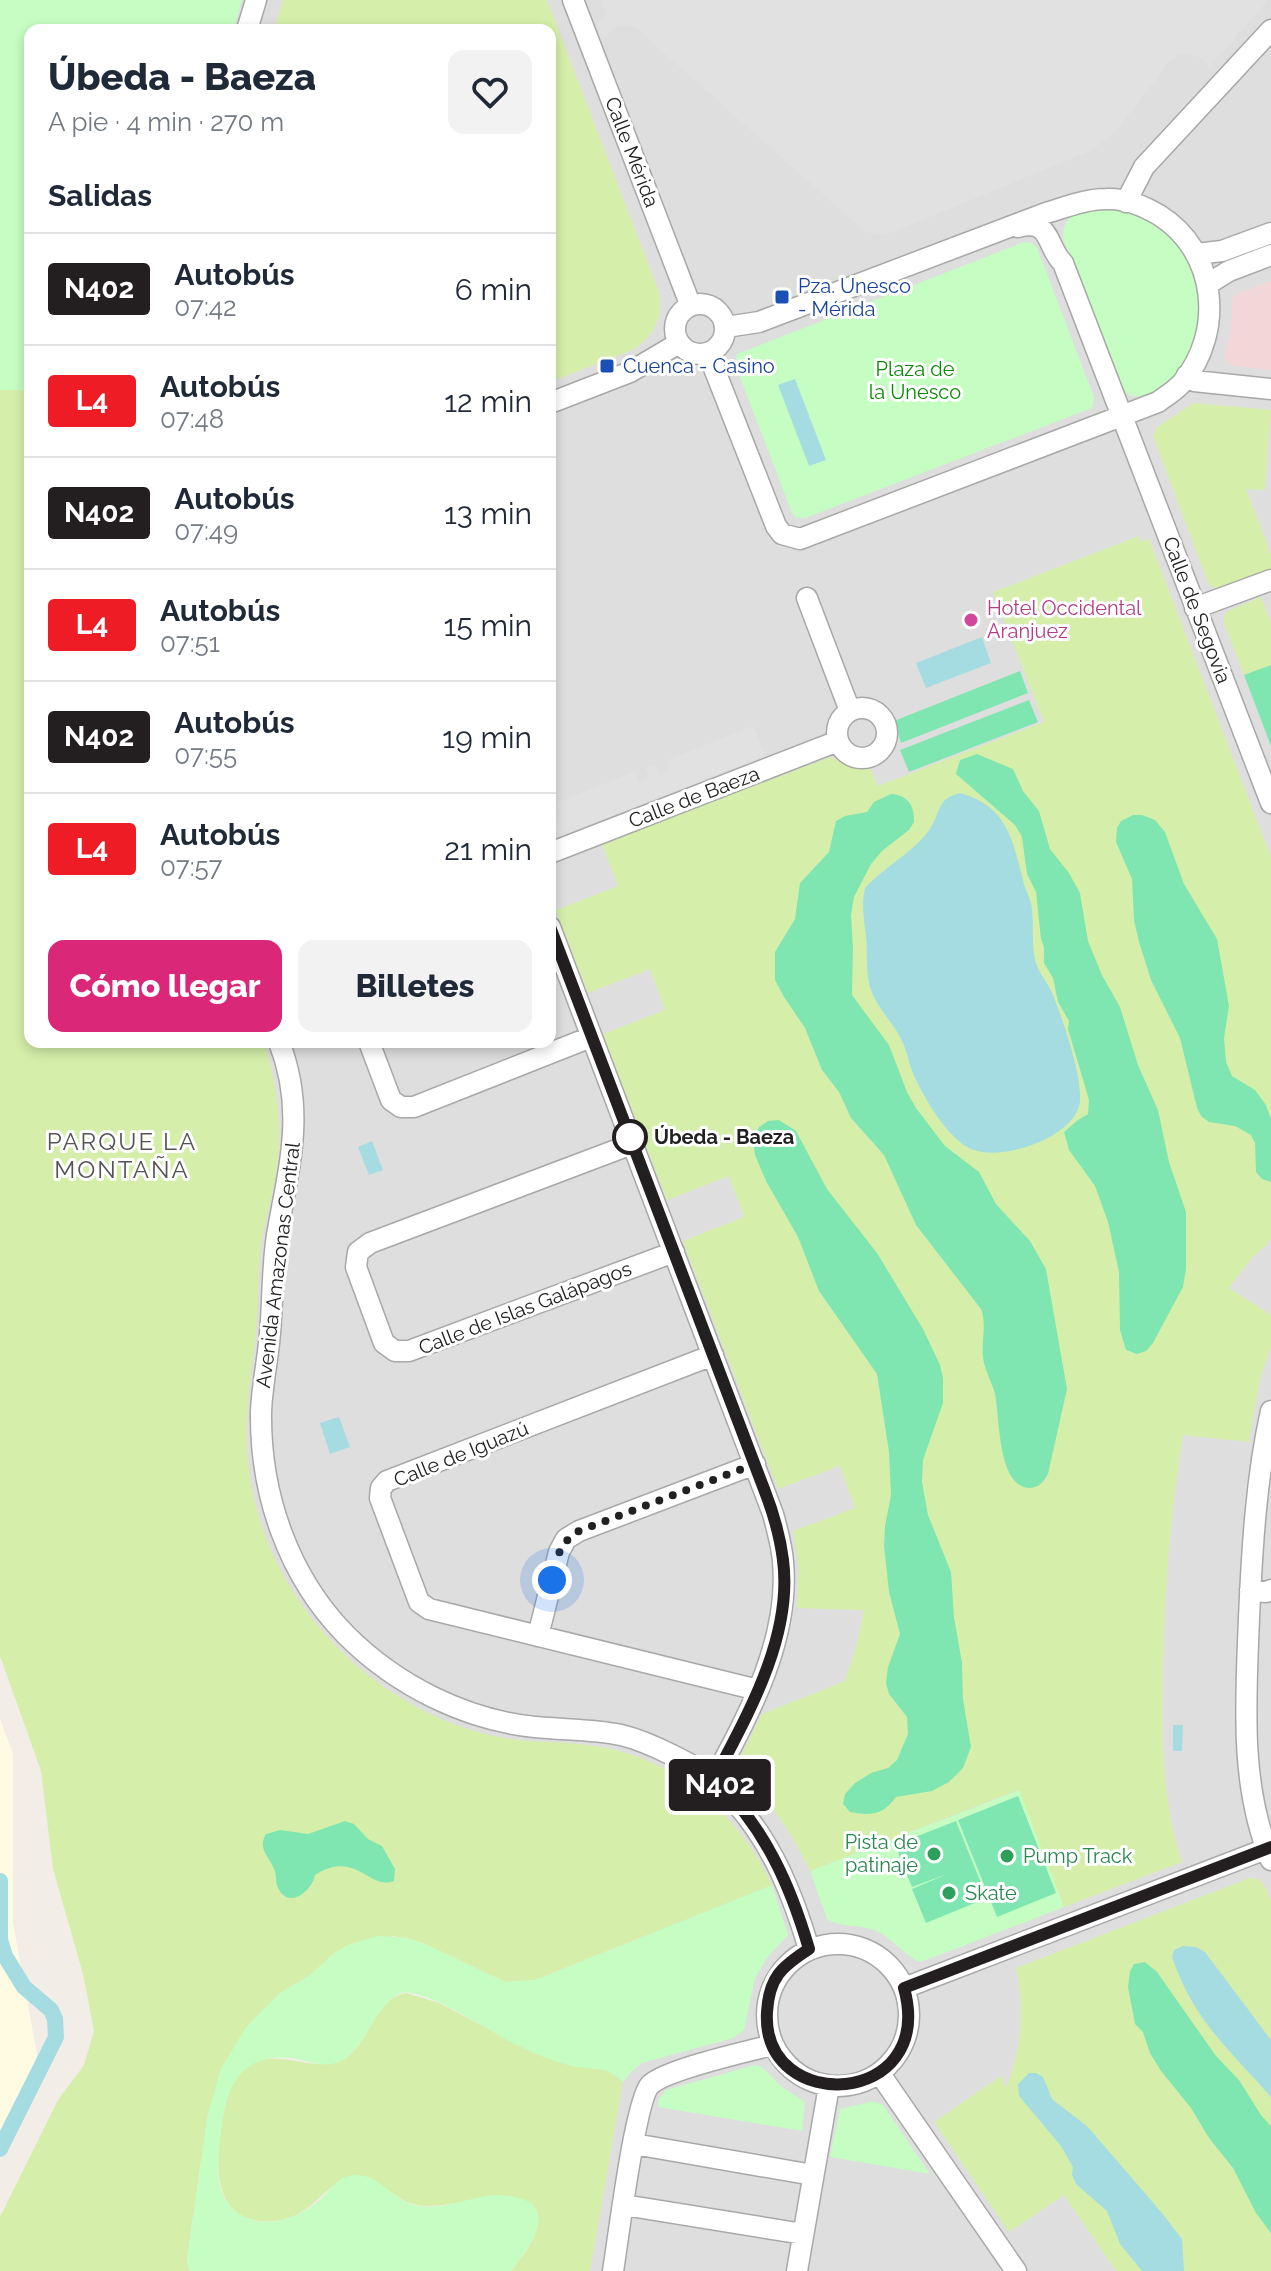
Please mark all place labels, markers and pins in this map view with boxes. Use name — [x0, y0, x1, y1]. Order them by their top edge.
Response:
place label: Pza. Unesco - Mérida — [798, 274, 911, 321]
marker: Pza. Unesco - Mérida — [773, 288, 791, 306]
place label: Cuenca - Casino — [623, 354, 775, 378]
marker: Cuenca - Casino — [598, 357, 616, 375]
place label: Hotel Occidental Aranjuez — [987, 596, 1142, 643]
marker: Hotel Occidental Aranjuez — [962, 611, 980, 629]
marker: Úbeda - Baeza — [613, 1120, 647, 1154]
place label: Úbeda - Baeza — [654, 1125, 794, 1149]
place label: Pista de patinaje — [845, 1830, 918, 1877]
place label: Pump Track — [1023, 1844, 1133, 1868]
marker: Pista de patinaje — [925, 1845, 943, 1863]
marker: Pump Track — [998, 1847, 1016, 1865]
place label: Skate — [965, 1881, 1017, 1905]
marker: Skate — [940, 1884, 958, 1902]

